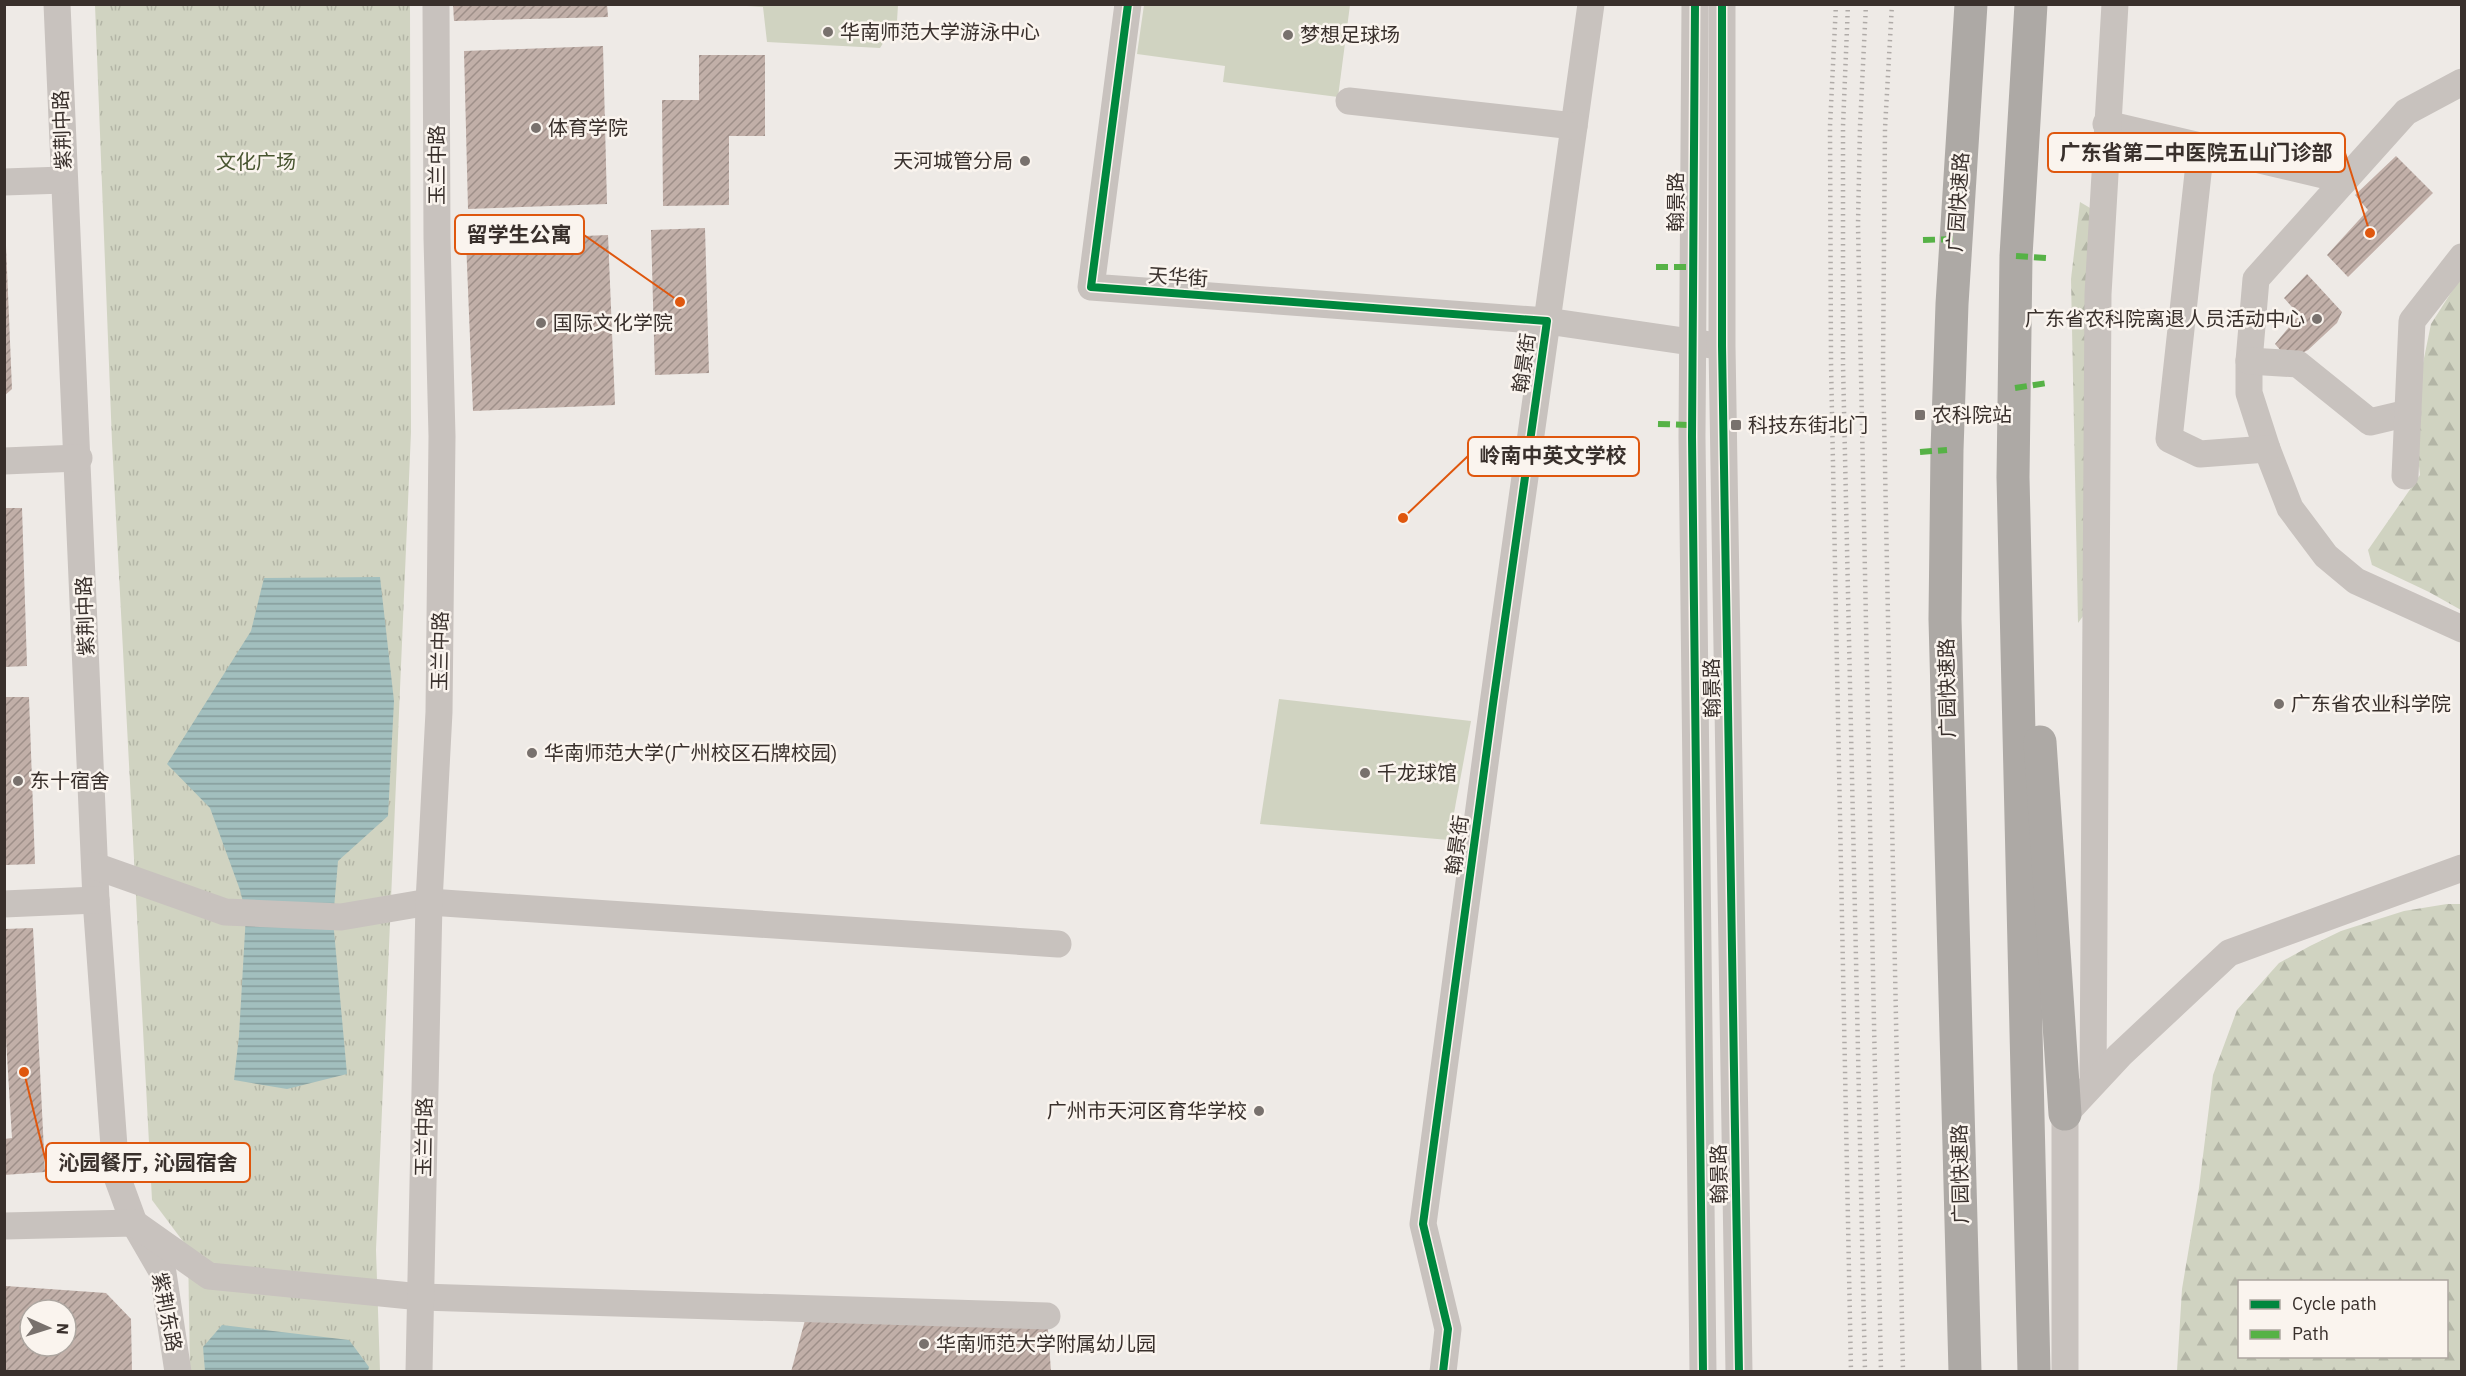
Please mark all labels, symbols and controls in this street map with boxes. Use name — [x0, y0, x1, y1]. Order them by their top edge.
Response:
place label: 华南师范大学游泳中心 — [840, 18, 1040, 45]
place label: 梦想足球场 — [1300, 21, 1400, 48]
marker: 华南师范大学游泳中心 — [821, 25, 835, 39]
marker: 梦想足球场 — [1281, 28, 1295, 42]
street label: 紫荆中路 — [47, 90, 76, 170]
place label: 体育学院 — [548, 114, 628, 141]
marker: 体育学院 — [529, 121, 543, 135]
street label: 玉兰中路 — [423, 125, 450, 205]
callout: 广东省第二中医院五山门诊部 — [2048, 133, 2345, 172]
text: 广东省第二中医院五山门诊部 — [2060, 138, 2333, 166]
place label: 天河城管分局 — [893, 147, 1013, 174]
park label: 文化广场 — [216, 148, 296, 175]
street label: 广园快速路 — [1941, 151, 1974, 253]
marker: 天河城管分局 — [1018, 154, 1032, 168]
street label: 翰景路 — [1662, 172, 1689, 232]
callout: 留学生公寓 — [455, 215, 584, 254]
text: 留学生公寓 — [467, 220, 572, 248]
street label: 天华街 — [1147, 261, 1209, 292]
place label: 广东省农科院离退人员活动中心 — [2025, 305, 2305, 332]
place label: 国际文化学院 — [553, 309, 673, 336]
marker: 广东省农科院离退人员活动中心 — [2310, 312, 2324, 326]
marker: 国际文化学院 — [534, 316, 548, 330]
street label: 翰景街 — [1506, 331, 1541, 395]
place label: 农科院站 — [1932, 401, 2012, 428]
marker: 农科院站 — [1913, 408, 1927, 422]
place label: 科技东街北门 — [1748, 411, 1868, 438]
marker: 科技东街北门 — [1729, 418, 1743, 432]
callout: 岭南中英文学校 — [1468, 437, 1639, 476]
text: 岭南中英文学校 — [1480, 441, 1627, 469]
street label: 紫荆中路 — [70, 576, 99, 656]
street label: 玉兰中路 — [425, 611, 454, 691]
street label: 广园快速路 — [1932, 638, 1961, 738]
street label: 翰景路 — [1697, 658, 1726, 718]
place label: 广东省农业科学院 — [2291, 690, 2451, 717]
marker: 广东省农业科学院 — [2272, 697, 2286, 711]
place label: 华南师范大学(广州校区石牌校园) — [544, 739, 837, 766]
marker: 华南师范大学(广州校区石牌校园) — [525, 746, 539, 760]
place label: 千龙球馆 — [1377, 759, 1457, 786]
marker: 千龙球馆 — [1358, 766, 1372, 780]
place label: 东十宿舍 — [30, 767, 110, 794]
marker: 东十宿舍 — [11, 774, 25, 788]
street label: 翰景街 — [1439, 813, 1474, 877]
street label: 玉兰中路 — [409, 1097, 438, 1177]
place label: 广州市天河区育华学校 — [1047, 1097, 1247, 1124]
marker: 广州市天河区育华学校 — [1252, 1104, 1266, 1118]
street label: 广园快速路 — [1945, 1124, 1974, 1224]
callout: 沁园餐厅, 沁园宿舍 — [46, 1143, 250, 1182]
street label: 翰景路 — [1704, 1144, 1733, 1204]
text: 沁园餐厅, 沁园宿舍 — [58, 1148, 238, 1176]
street label: 紫荆东路 — [147, 1270, 188, 1354]
legend — [2238, 1280, 2448, 1358]
text: Cycle path — [2292, 1292, 2377, 1315]
north arrow — [18, 1298, 78, 1358]
text: N — [53, 1322, 73, 1335]
text: Path — [2292, 1322, 2329, 1345]
place label: 华南师范大学附属幼儿园 — [936, 1330, 1156, 1357]
marker: 华南师范大学附属幼儿园 — [917, 1337, 931, 1351]

